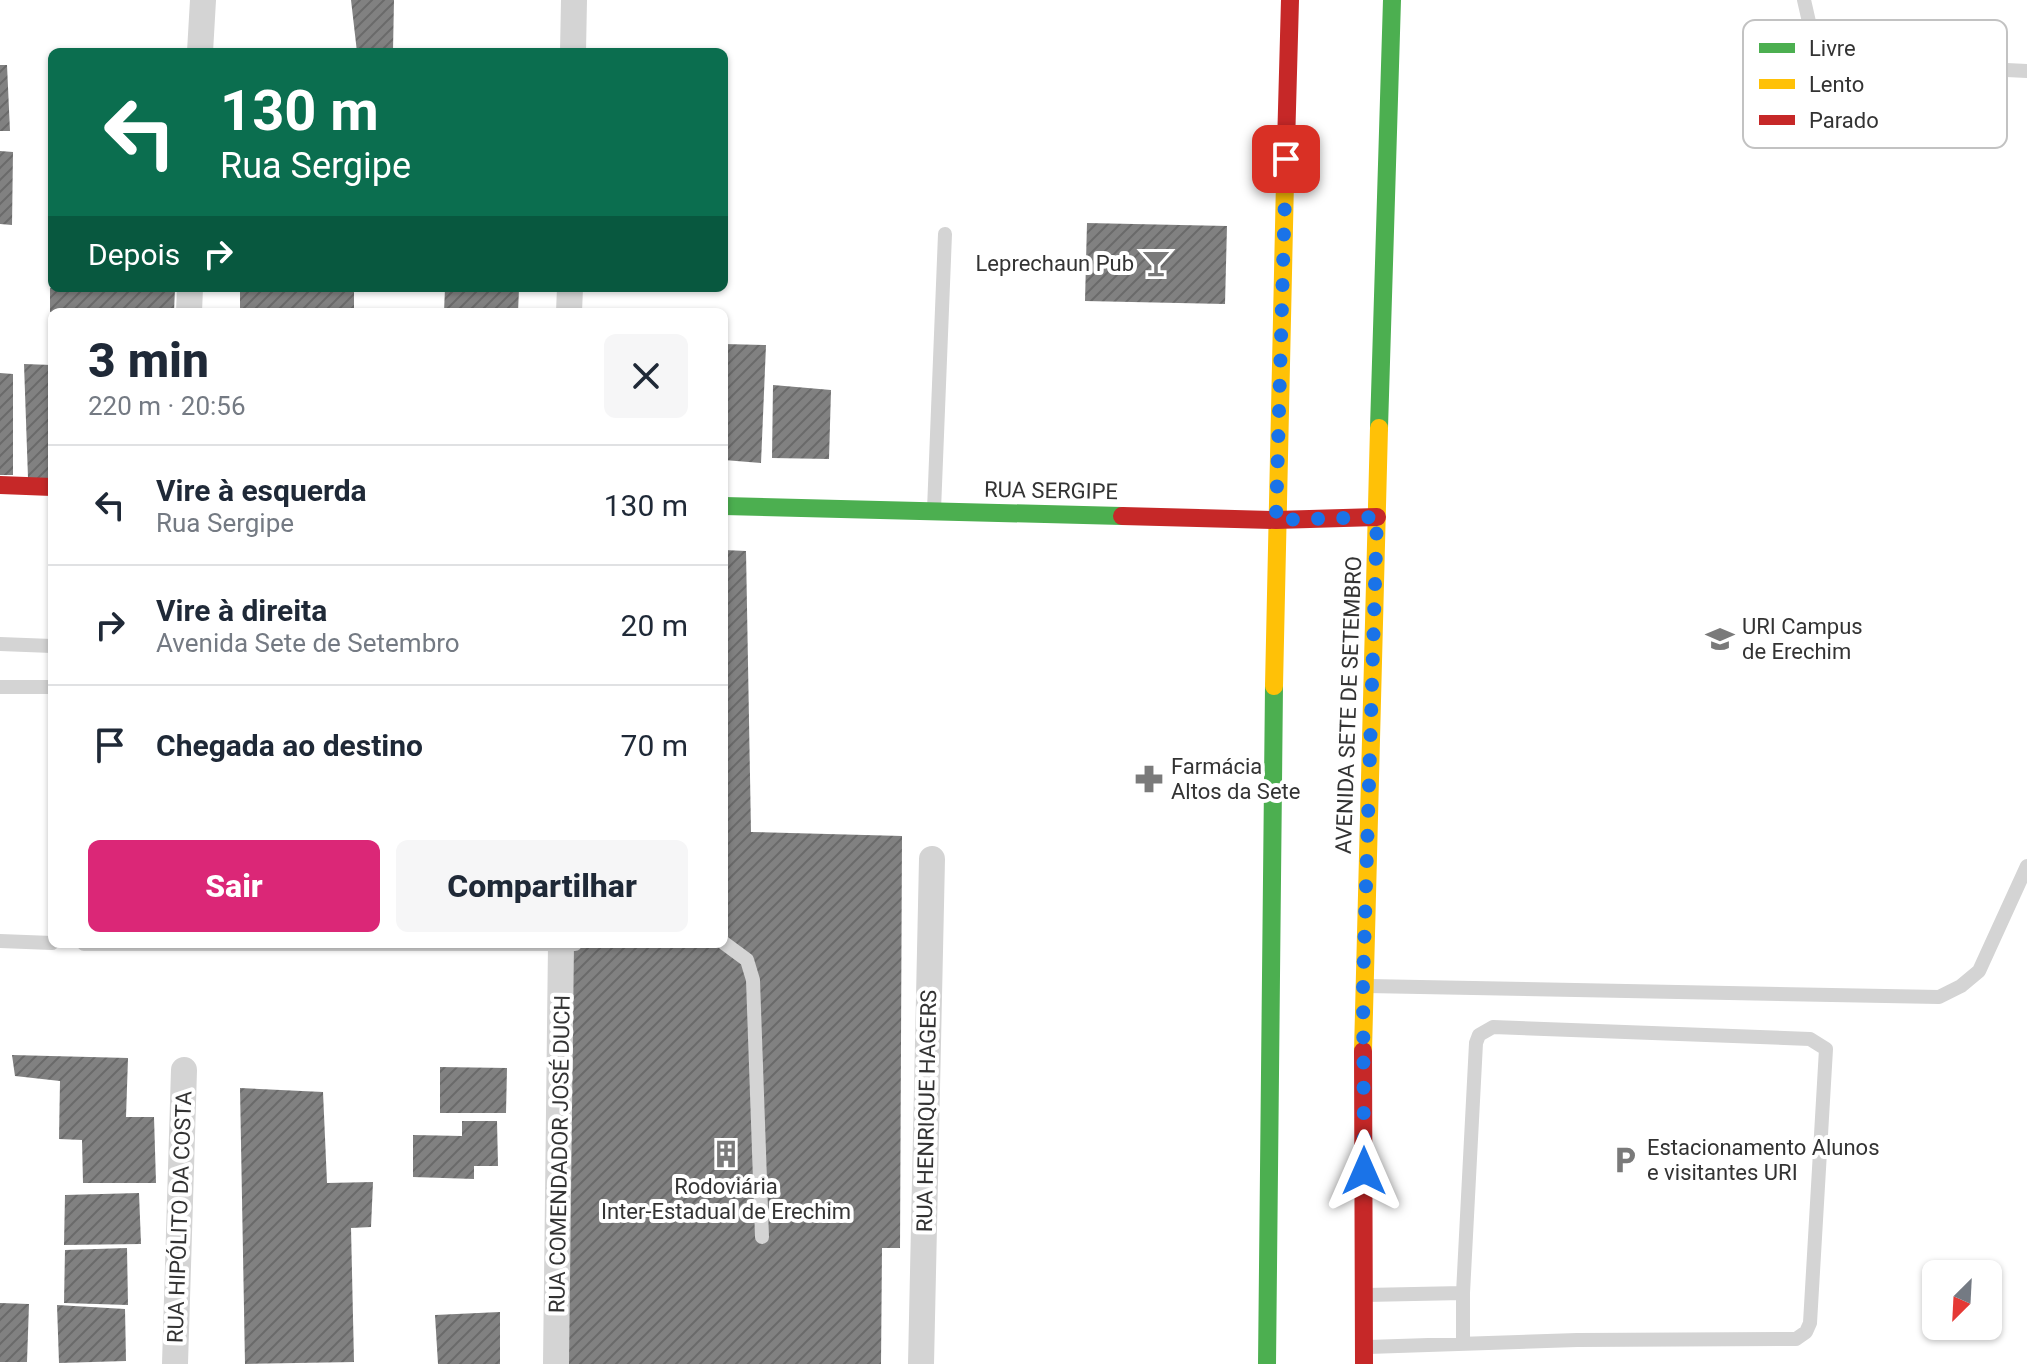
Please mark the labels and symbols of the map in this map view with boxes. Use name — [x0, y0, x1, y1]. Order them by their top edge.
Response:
legend — [1743, 20, 2007, 148]
text: Livre — [1809, 36, 1856, 61]
text: Lento — [1809, 72, 1864, 97]
text: Parado — [1809, 108, 1879, 133]
pin — [1252, 125, 1320, 193]
bar icon: Leprechaun Pub — [1141, 248, 1171, 278]
place label: Leprechaun Pub — [976, 251, 1134, 276]
street label: RUA SERGIPE — [984, 477, 1118, 504]
street label: AVENIDA SETE DE SETEMBRO — [1331, 556, 1366, 854]
place label: URI Campus de Erechim — [1742, 614, 1863, 664]
school or university icon: URI Campus de Erechim — [1705, 624, 1735, 654]
place label: Farmácia Altos da Sete — [1171, 754, 1300, 804]
pharmacy icon: Farmácia Altos da Sete — [1134, 764, 1164, 794]
street label: RUA HENRIQUE HAGERS — [912, 990, 941, 1232]
street label: RUA COMENDADOR JOSÉ DUCH — [544, 995, 575, 1313]
street label: RUA HIPÓLITO DA COSTA — [162, 1090, 196, 1343]
position arrow — [1322, 1129, 1406, 1213]
place label: Estacionamento Alunos e visitantes URI — [1647, 1135, 1880, 1185]
building icon: Rodoviária Inter-Estadual de Erechim — [711, 1139, 741, 1169]
parking icon: Estacionamento Alunos e visitantes URI — [1610, 1145, 1640, 1175]
place label: Rodoviária Inter-Estadual de Erechim — [601, 1174, 851, 1224]
north arrow — [1922, 1260, 2002, 1340]

